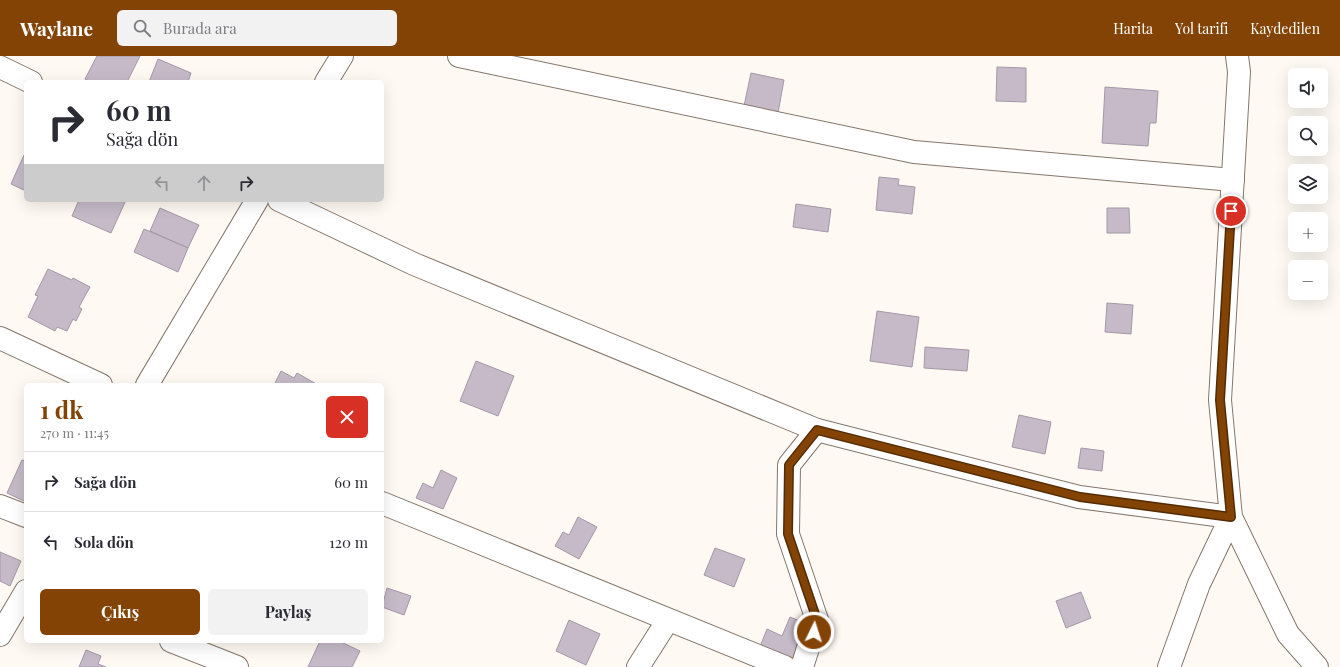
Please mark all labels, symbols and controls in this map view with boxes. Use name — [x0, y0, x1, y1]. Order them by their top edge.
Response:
search box — [117, 10, 397, 46]
text: Waylane — [20, 15, 93, 41]
icon: search — [131, 17, 153, 39]
text: Burada ara — [163, 18, 237, 38]
text: Harita — [1113, 19, 1153, 38]
text: Yol tarifi — [1175, 19, 1228, 38]
text: Kaydedilen — [1250, 19, 1320, 38]
map controls — [1288, 68, 1328, 300]
button: sound — [1288, 68, 1328, 108]
text: 60 m — [106, 91, 172, 128]
icon: right — [40, 96, 92, 148]
button: search — [1288, 116, 1328, 156]
text: Sağa dön — [106, 127, 178, 151]
button: layers — [1288, 164, 1328, 204]
icon: left — [151, 172, 173, 194]
icon: ahead — [193, 172, 215, 194]
icon: right — [235, 172, 257, 194]
pin — [1214, 194, 1248, 228]
icon: arrive — [1220, 200, 1242, 222]
button: + — [1288, 212, 1328, 252]
button: − — [1288, 260, 1328, 300]
text: 1 dk — [40, 393, 83, 425]
button: close — [326, 396, 368, 438]
text: 270 m · 11:45 — [40, 424, 109, 441]
icon: right — [40, 471, 62, 493]
text: Sağa dön — [74, 472, 137, 492]
text: 60 m — [334, 472, 368, 492]
icon: left — [40, 531, 62, 553]
text: Sola dön — [74, 532, 134, 552]
text: 120 m — [329, 532, 368, 552]
button: Çıkış — [40, 589, 200, 635]
button: Paylaş — [208, 589, 368, 635]
position arrow — [793, 611, 835, 653]

